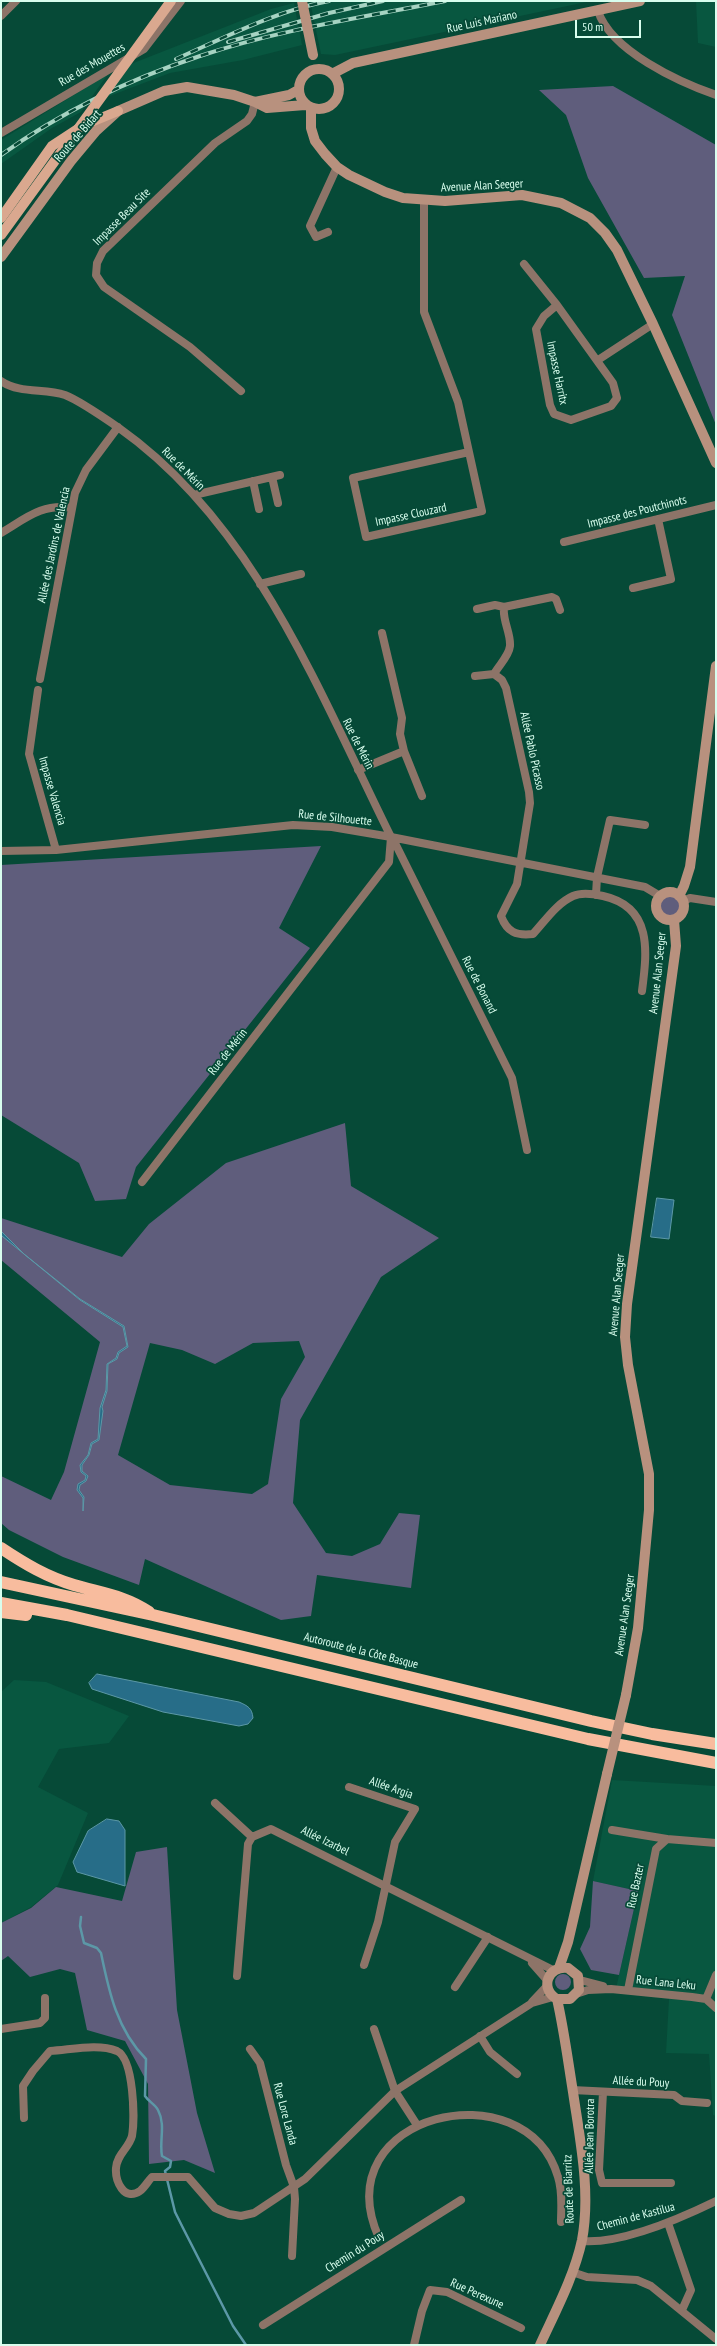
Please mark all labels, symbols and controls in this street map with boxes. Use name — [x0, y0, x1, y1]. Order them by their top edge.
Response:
street label: Rue Luis Mariano — [446, 8, 518, 36]
scale bar — [577, 12, 643, 38]
text: 50 m — [582, 19, 603, 34]
street label: Rue des Mouettes — [56, 40, 128, 90]
street label: Route de Bidart — [52, 107, 104, 165]
street label: Avenue Alan Seeger — [441, 177, 523, 195]
street label: Impasse Beau Site — [90, 185, 154, 249]
street label: Impasse Harritx — [543, 340, 571, 406]
street label: Rue de Mérin — [158, 444, 208, 494]
street label: Allée des Jardins de Valencia — [35, 486, 73, 604]
street label: Impasse des Poutchinots — [586, 493, 688, 531]
street label: Impasse Clouzard — [374, 500, 448, 530]
street label: Allée Pablo Picasso — [517, 711, 547, 791]
street label: Rue de Mérin — [339, 716, 377, 772]
street label: Impasse Valencia — [35, 755, 69, 827]
street label: Rue de Silhouette — [298, 807, 372, 829]
street label: Avenue Alan Seeger — [647, 931, 669, 1015]
street label: Rue de Bonand — [458, 954, 500, 1016]
street label: Rue de Mérin — [205, 1026, 251, 1078]
street label: Avenue Alan Seeger — [606, 1253, 628, 1337]
street label: Avenue Alan Seeger — [612, 1573, 638, 1657]
street label: Autoroute de la Côte Basque — [302, 1630, 420, 1672]
street label: Allée Argia — [367, 1774, 415, 1802]
street label: Allée Izarbel — [299, 1823, 351, 1859]
street label: Rue Bazter — [624, 1863, 648, 1909]
street label: Rue Lana Leku — [635, 1973, 697, 1993]
street label: Allée du Pouy — [612, 2073, 670, 2091]
street label: Rue Lore Landa — [270, 2081, 300, 2147]
street label: Allée Jean Borotra — [582, 2098, 598, 2174]
street label: Route de Biarritz — [561, 2154, 577, 2224]
street label: Chemin de Kastilua — [596, 2200, 676, 2234]
street label: Chemin du Pouy — [323, 2228, 387, 2276]
street label: Rue Perexune — [448, 2276, 506, 2312]

